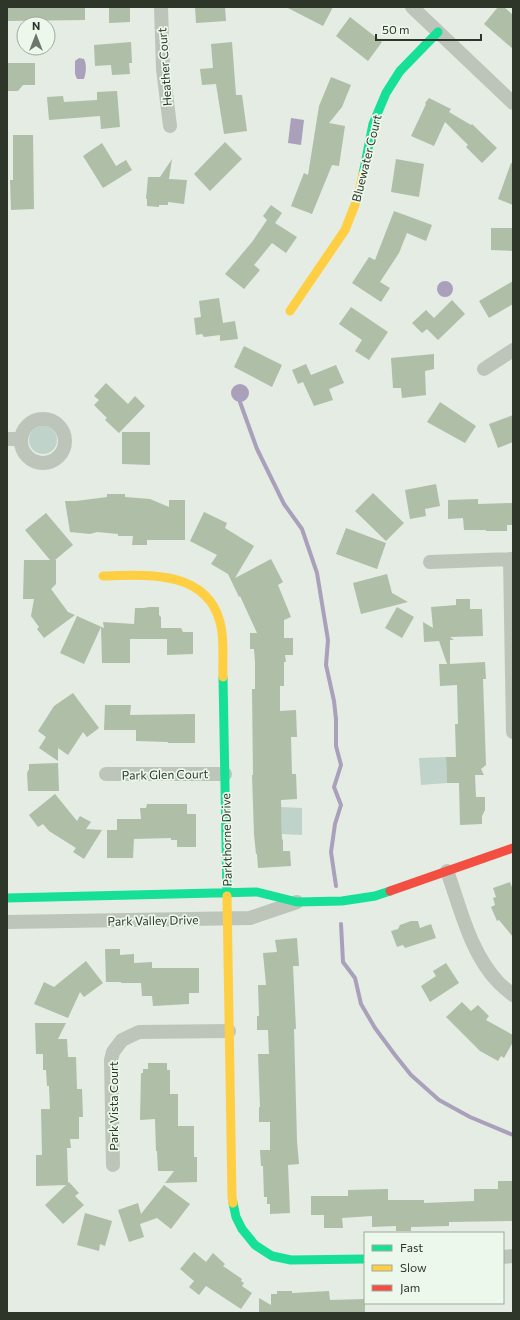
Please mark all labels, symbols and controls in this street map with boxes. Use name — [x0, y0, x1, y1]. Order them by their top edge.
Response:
north arrow — [16, 16, 56, 56]
scale bar — [376, 16, 481, 42]
text: N — [32, 19, 40, 32]
text: 50 m — [382, 22, 410, 36]
street label: Heather Court — [154, 27, 174, 107]
street label: Bluewater Court — [348, 113, 384, 203]
street label: Park Glen Court — [122, 766, 208, 782]
street label: Parkthorne Drive — [218, 793, 234, 887]
street label: Park Valley Drive — [107, 912, 199, 928]
street label: Park Vista Court — [106, 1061, 120, 1151]
legend — [364, 1232, 504, 1304]
text: Fast — [400, 1240, 423, 1254]
text: Slow — [400, 1260, 427, 1274]
text: Jam — [400, 1280, 420, 1295]

